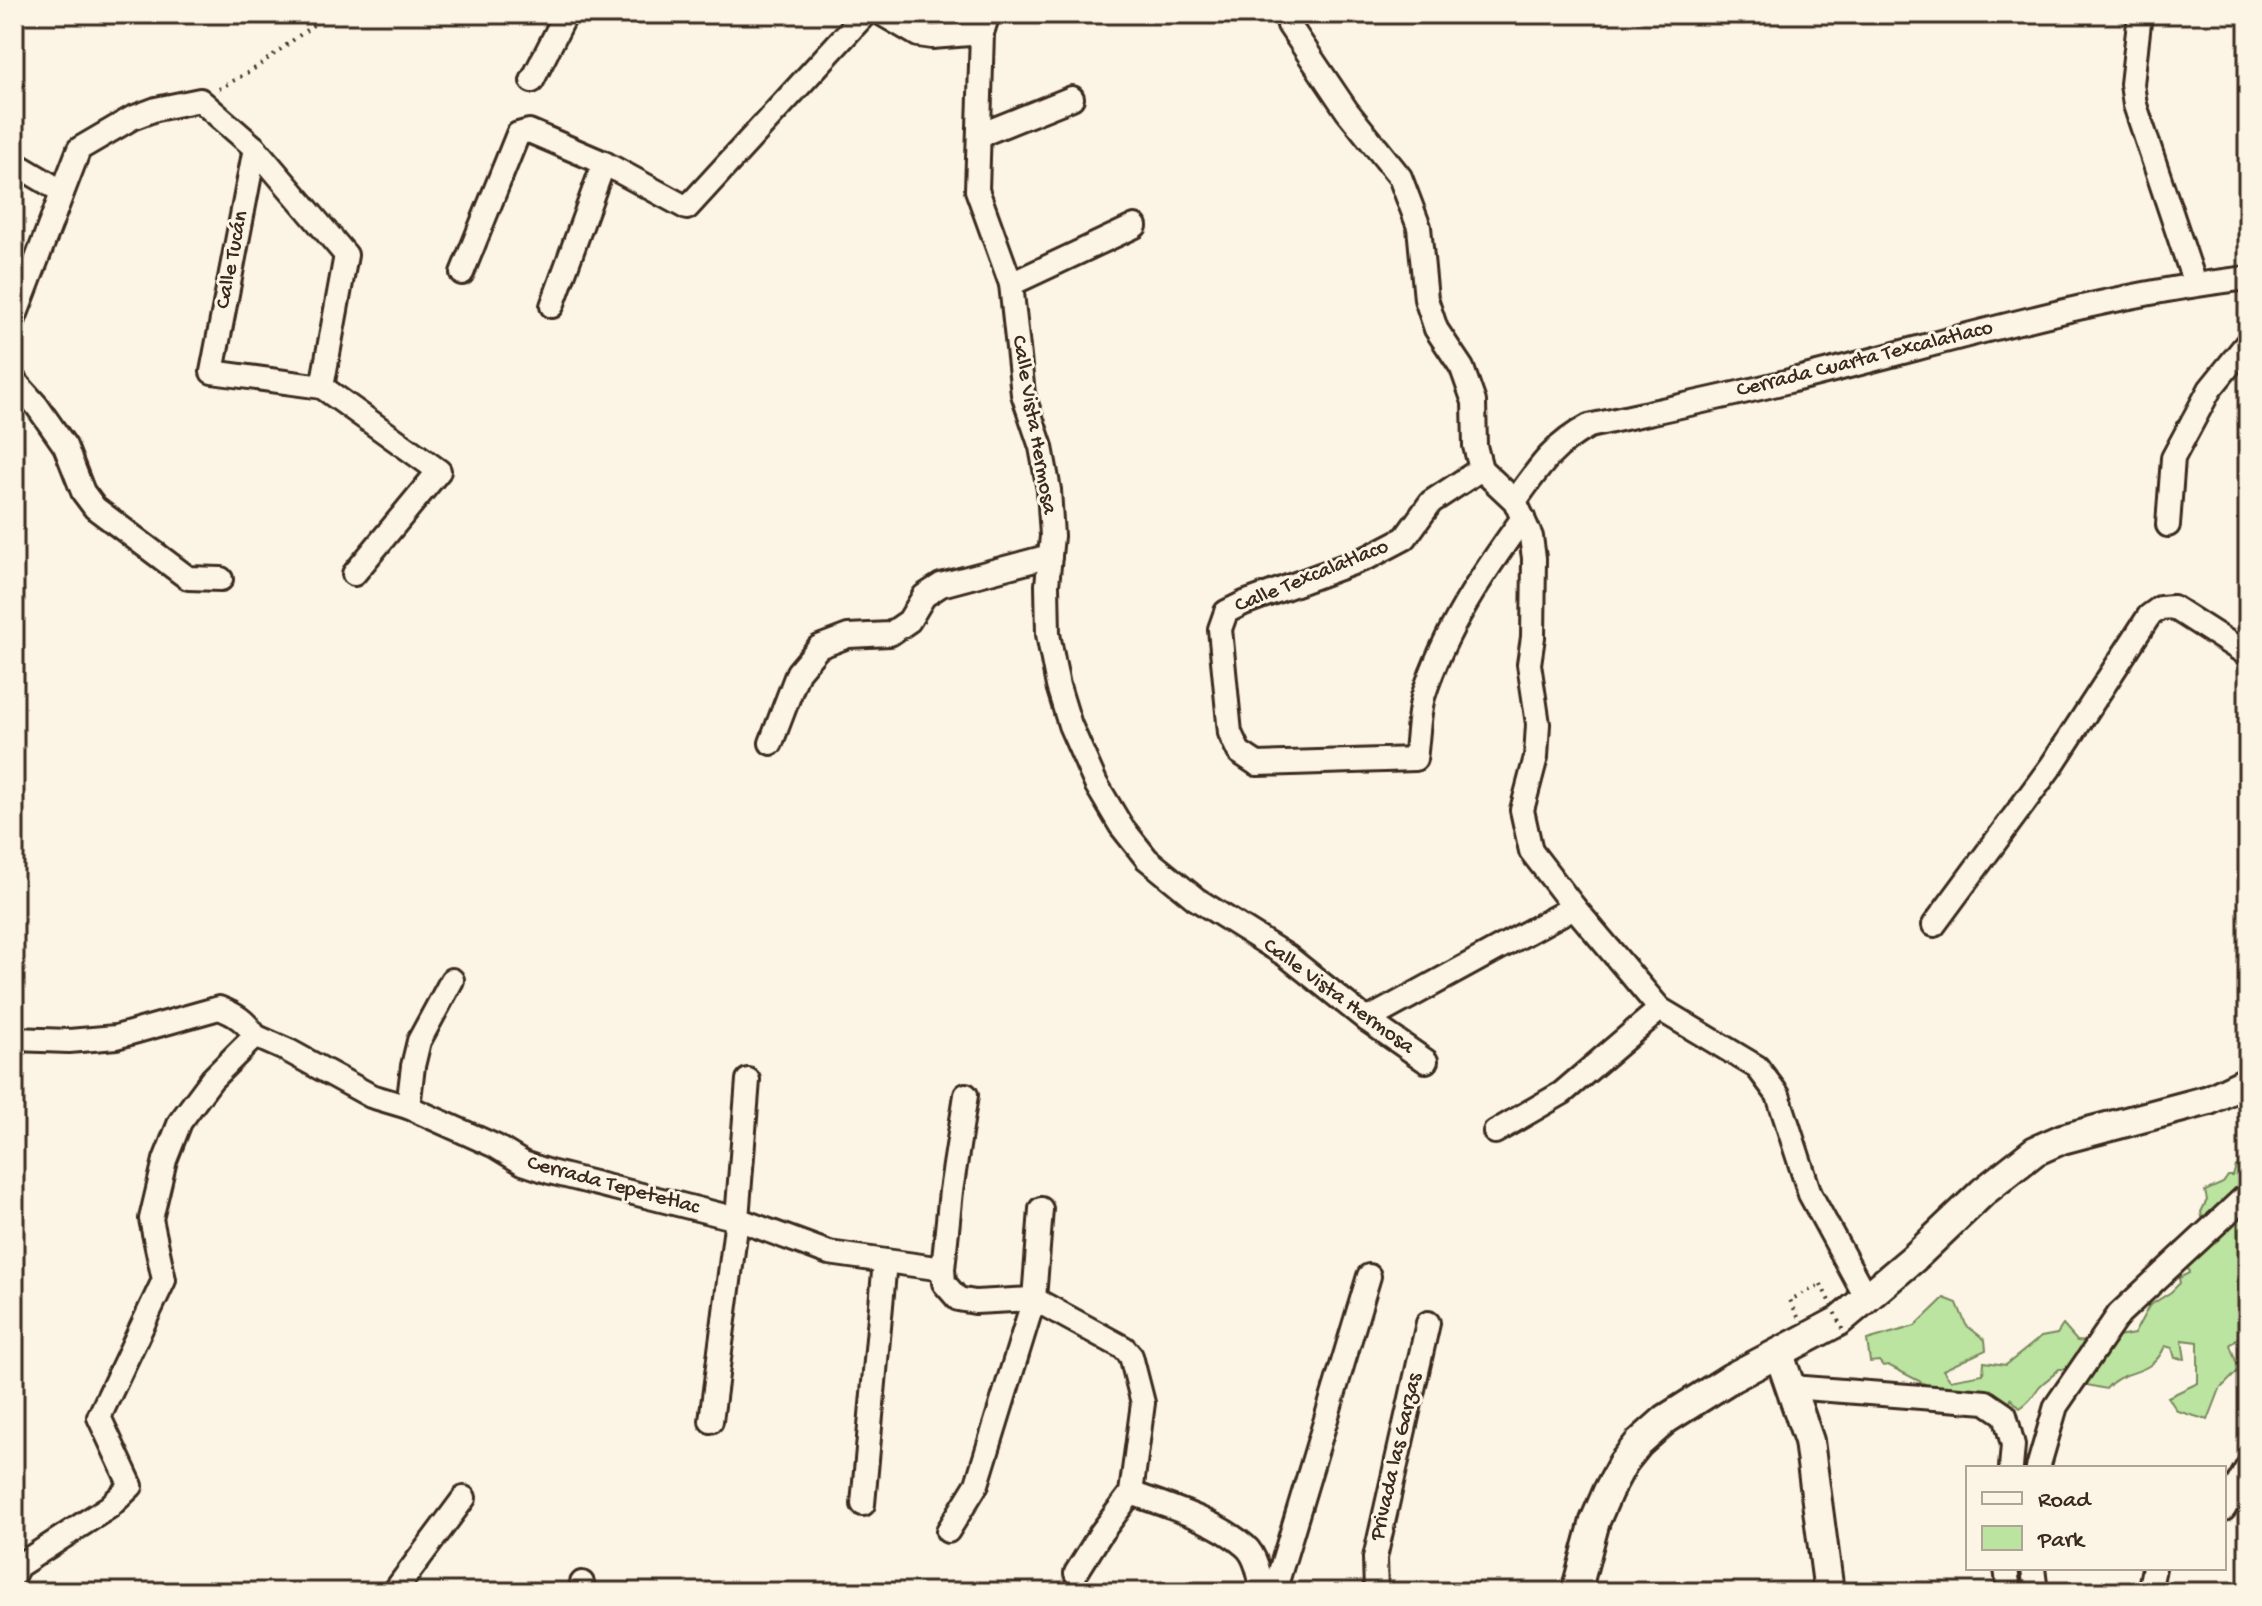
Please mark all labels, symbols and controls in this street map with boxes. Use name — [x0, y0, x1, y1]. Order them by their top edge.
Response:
street label: Calle Tucán — [211, 208, 255, 311]
street label: Cerrada Cuarta Texcalatlaco — [1734, 316, 1996, 404]
street label: Calle Vista Hermosa — [1004, 334, 1062, 517]
street label: Calle Texcalatlaco — [1231, 534, 1393, 620]
street label: Calle Vista Hermosa — [1257, 933, 1419, 1061]
street label: Cerrada Tepetetlac — [524, 1151, 703, 1222]
street label: Privada las Garzas — [1365, 1370, 1429, 1544]
legend — [1966, 1466, 2226, 1570]
text: Road — [2038, 1487, 2092, 1516]
text: Park — [2037, 1527, 2086, 1556]

